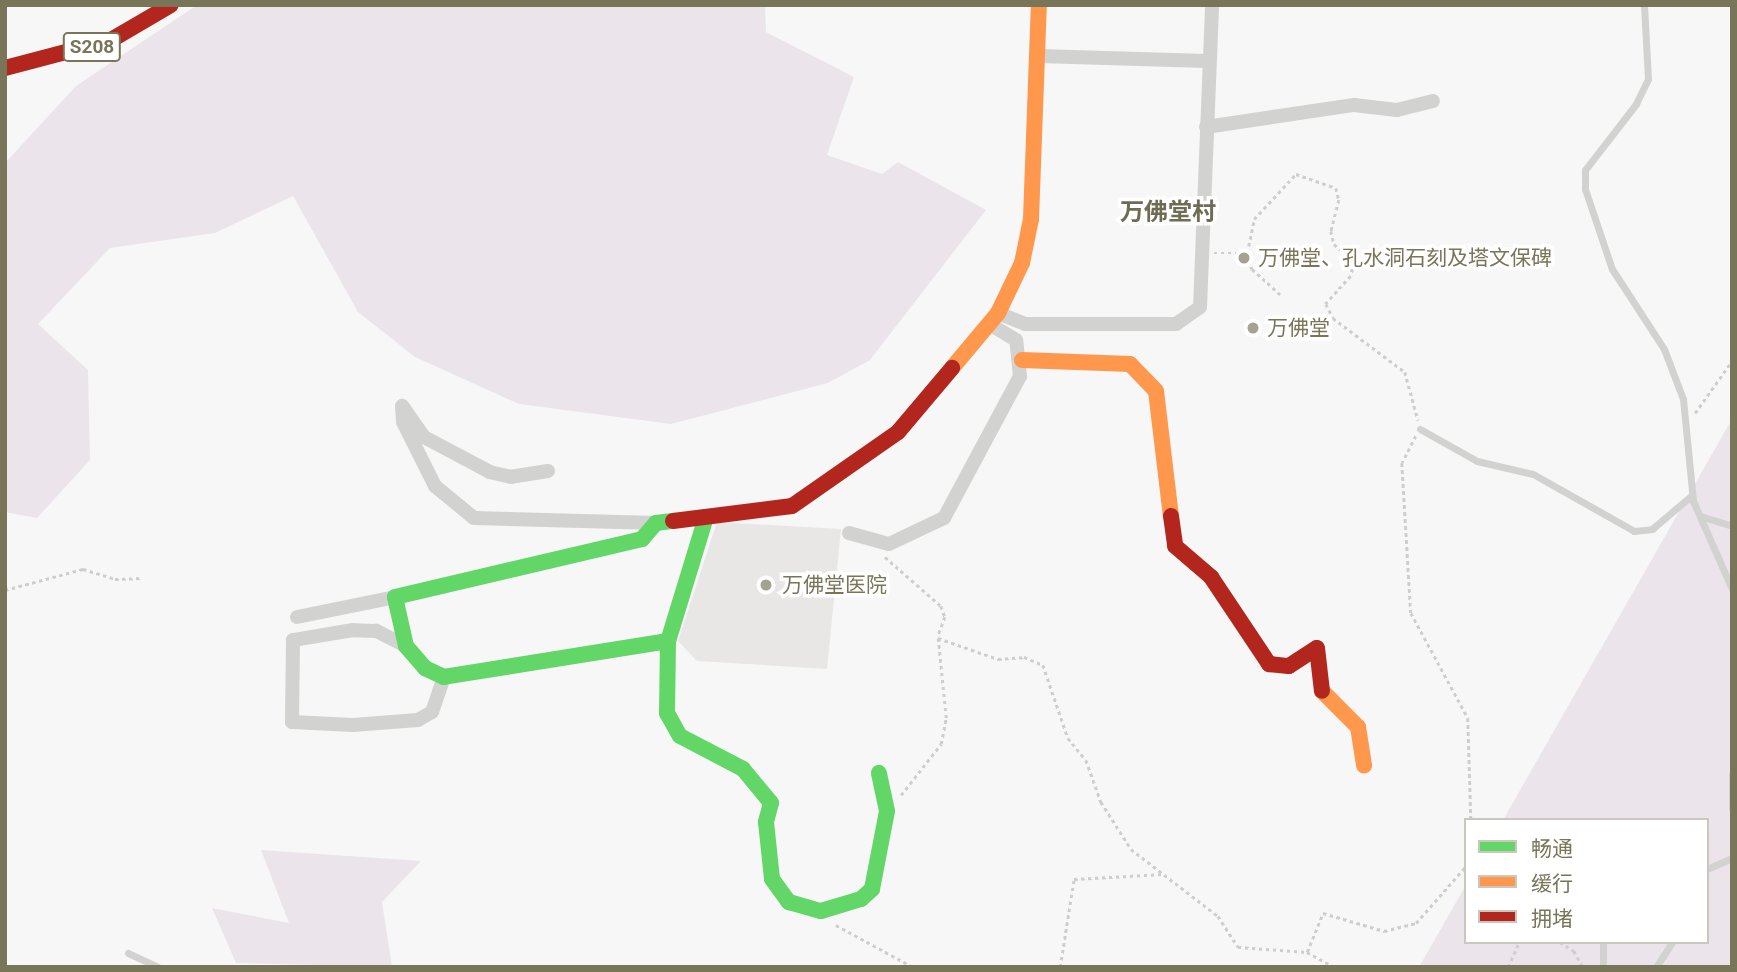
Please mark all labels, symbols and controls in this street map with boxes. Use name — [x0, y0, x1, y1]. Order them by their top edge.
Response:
road number: S208 — [62, 32, 122, 62]
district label: 万佛堂村 — [1120, 199, 1216, 227]
place label: 万佛堂、孔水洞石刻及塔文保碑 — [1258, 245, 1552, 271]
marker: 万佛堂、孔水洞石刻及塔文保碑 — [1236, 250, 1252, 266]
place label: 万佛堂 — [1267, 315, 1330, 341]
marker: 万佛堂 — [1245, 320, 1261, 336]
place label: 万佛堂医院 — [782, 572, 887, 598]
marker: 万佛堂医院 — [756, 575, 776, 595]
legend — [1464, 818, 1709, 944]
text: 畅通 — [1531, 837, 1573, 861]
text: 缓行 — [1531, 872, 1573, 896]
text: 拥堵 — [1531, 907, 1573, 931]

